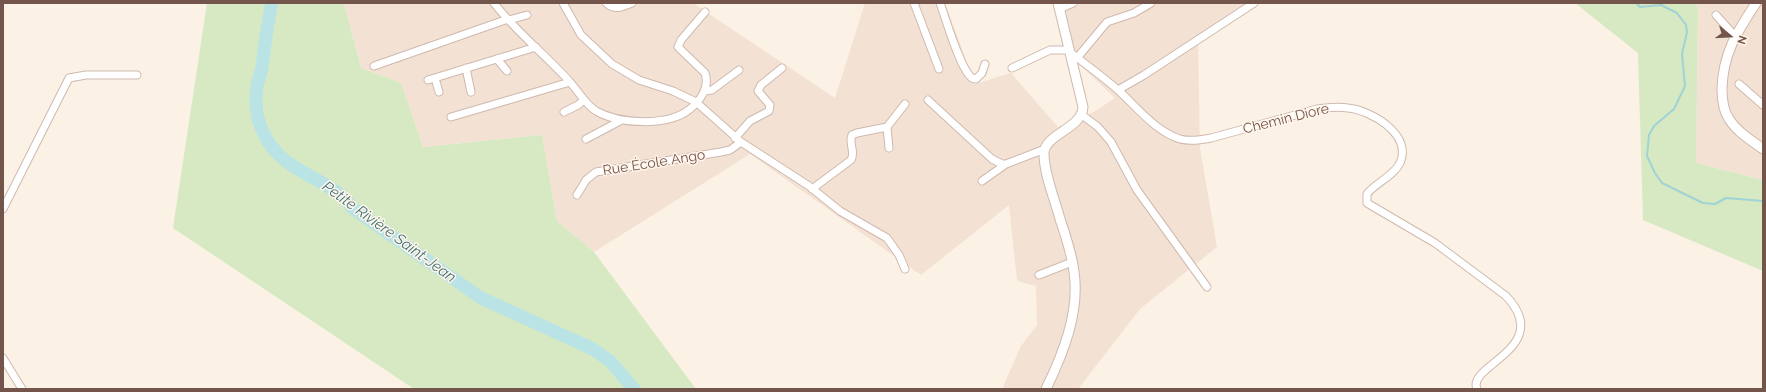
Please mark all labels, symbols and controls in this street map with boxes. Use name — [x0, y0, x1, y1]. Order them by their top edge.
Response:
north arrow — [1710, 16, 1750, 56]
text: N — [1734, 34, 1749, 46]
street label: Chemin Diore — [1241, 100, 1331, 138]
street label: Rue École Ango — [602, 147, 706, 179]
water label: Petite Rivière Saint-Jean — [319, 177, 459, 287]

